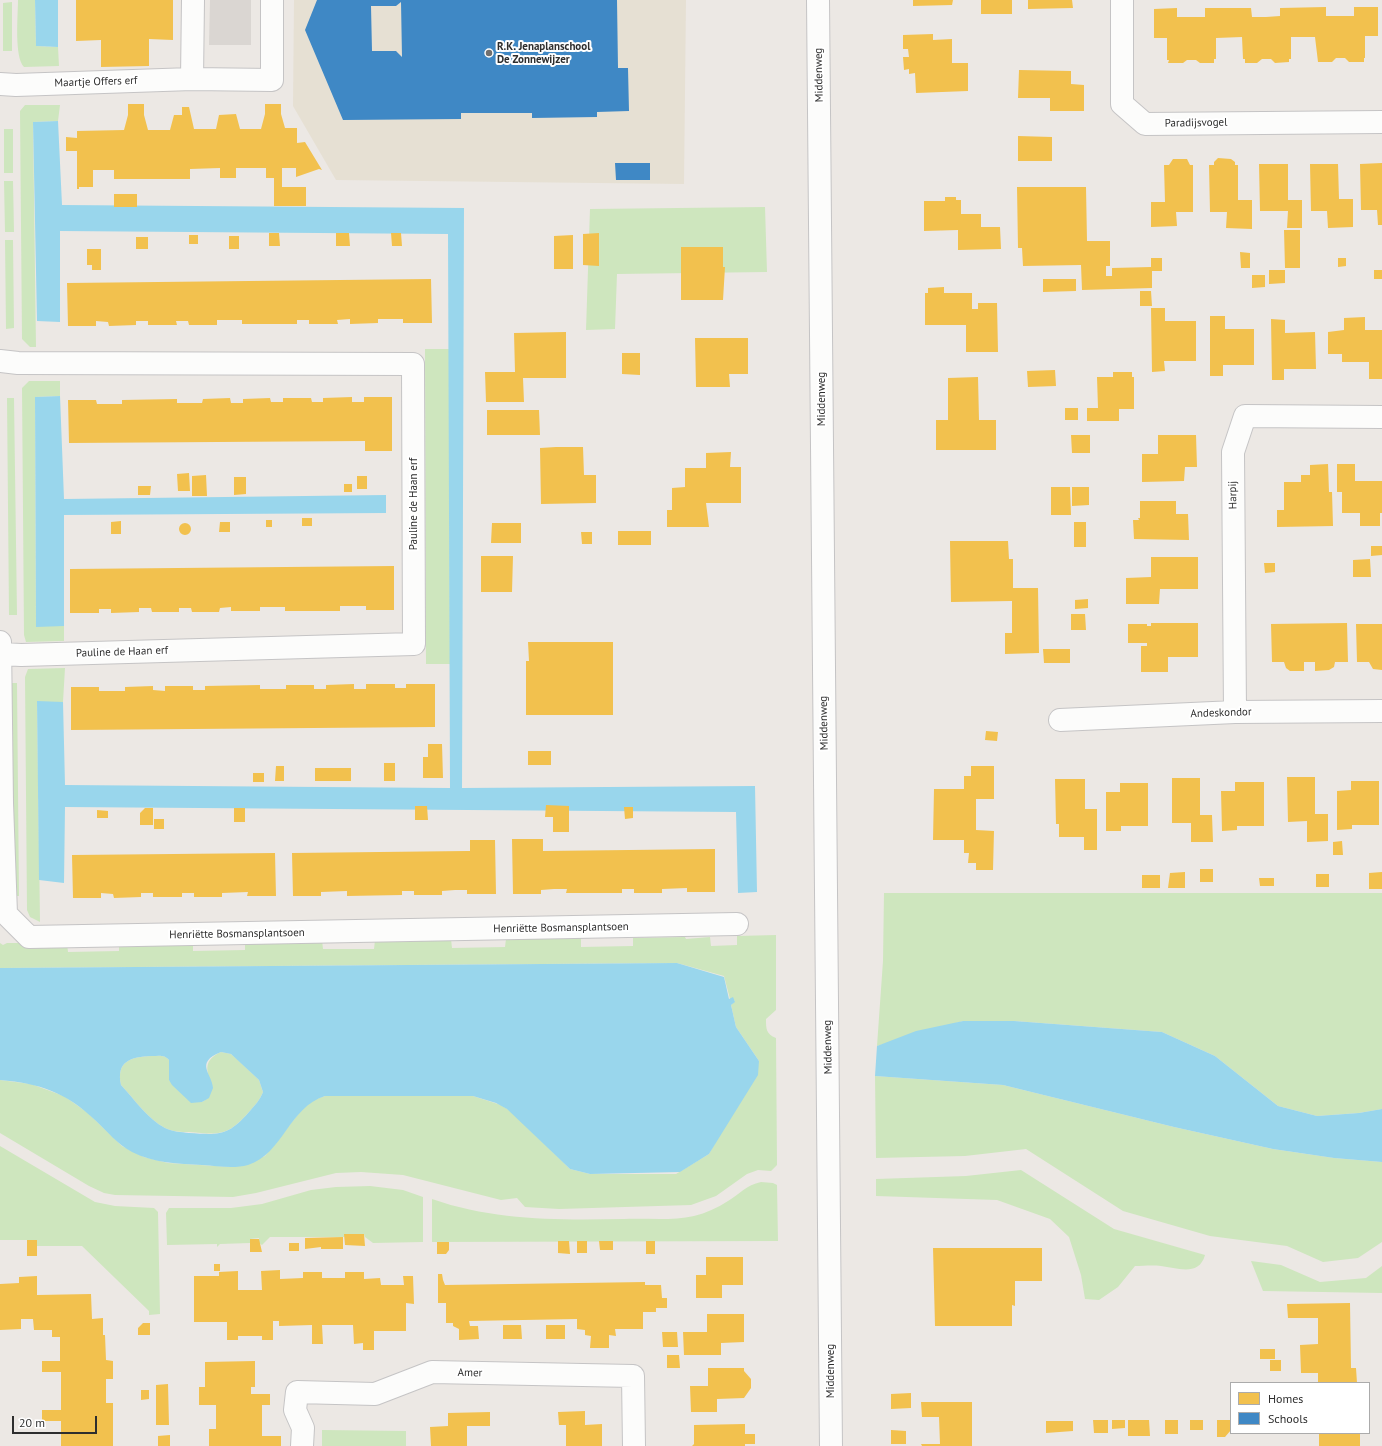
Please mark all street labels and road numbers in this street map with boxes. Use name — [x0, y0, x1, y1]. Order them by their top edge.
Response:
street label: Middenweg — [812, 48, 826, 102]
street label: Maartje Offers erf — [54, 74, 138, 90]
street label: Paradijsvogel — [1165, 116, 1227, 130]
street label: Middenweg — [815, 372, 829, 426]
street label: Pauline de Haan erf — [407, 458, 421, 550]
street label: Harpij — [1226, 481, 1240, 509]
street label: Pauline de Haan erf — [76, 644, 168, 660]
street label: Middenweg — [817, 696, 831, 750]
street label: Andeskondor — [1190, 705, 1252, 721]
street label: Henriëtte Bosmansplantsoen — [493, 920, 629, 936]
street label: Henriëtte Bosmansplantsoen — [169, 926, 305, 942]
street label: Middenweg — [821, 1020, 835, 1074]
street label: Middenweg — [824, 1344, 838, 1398]
street label: Amer — [458, 1366, 482, 1380]

